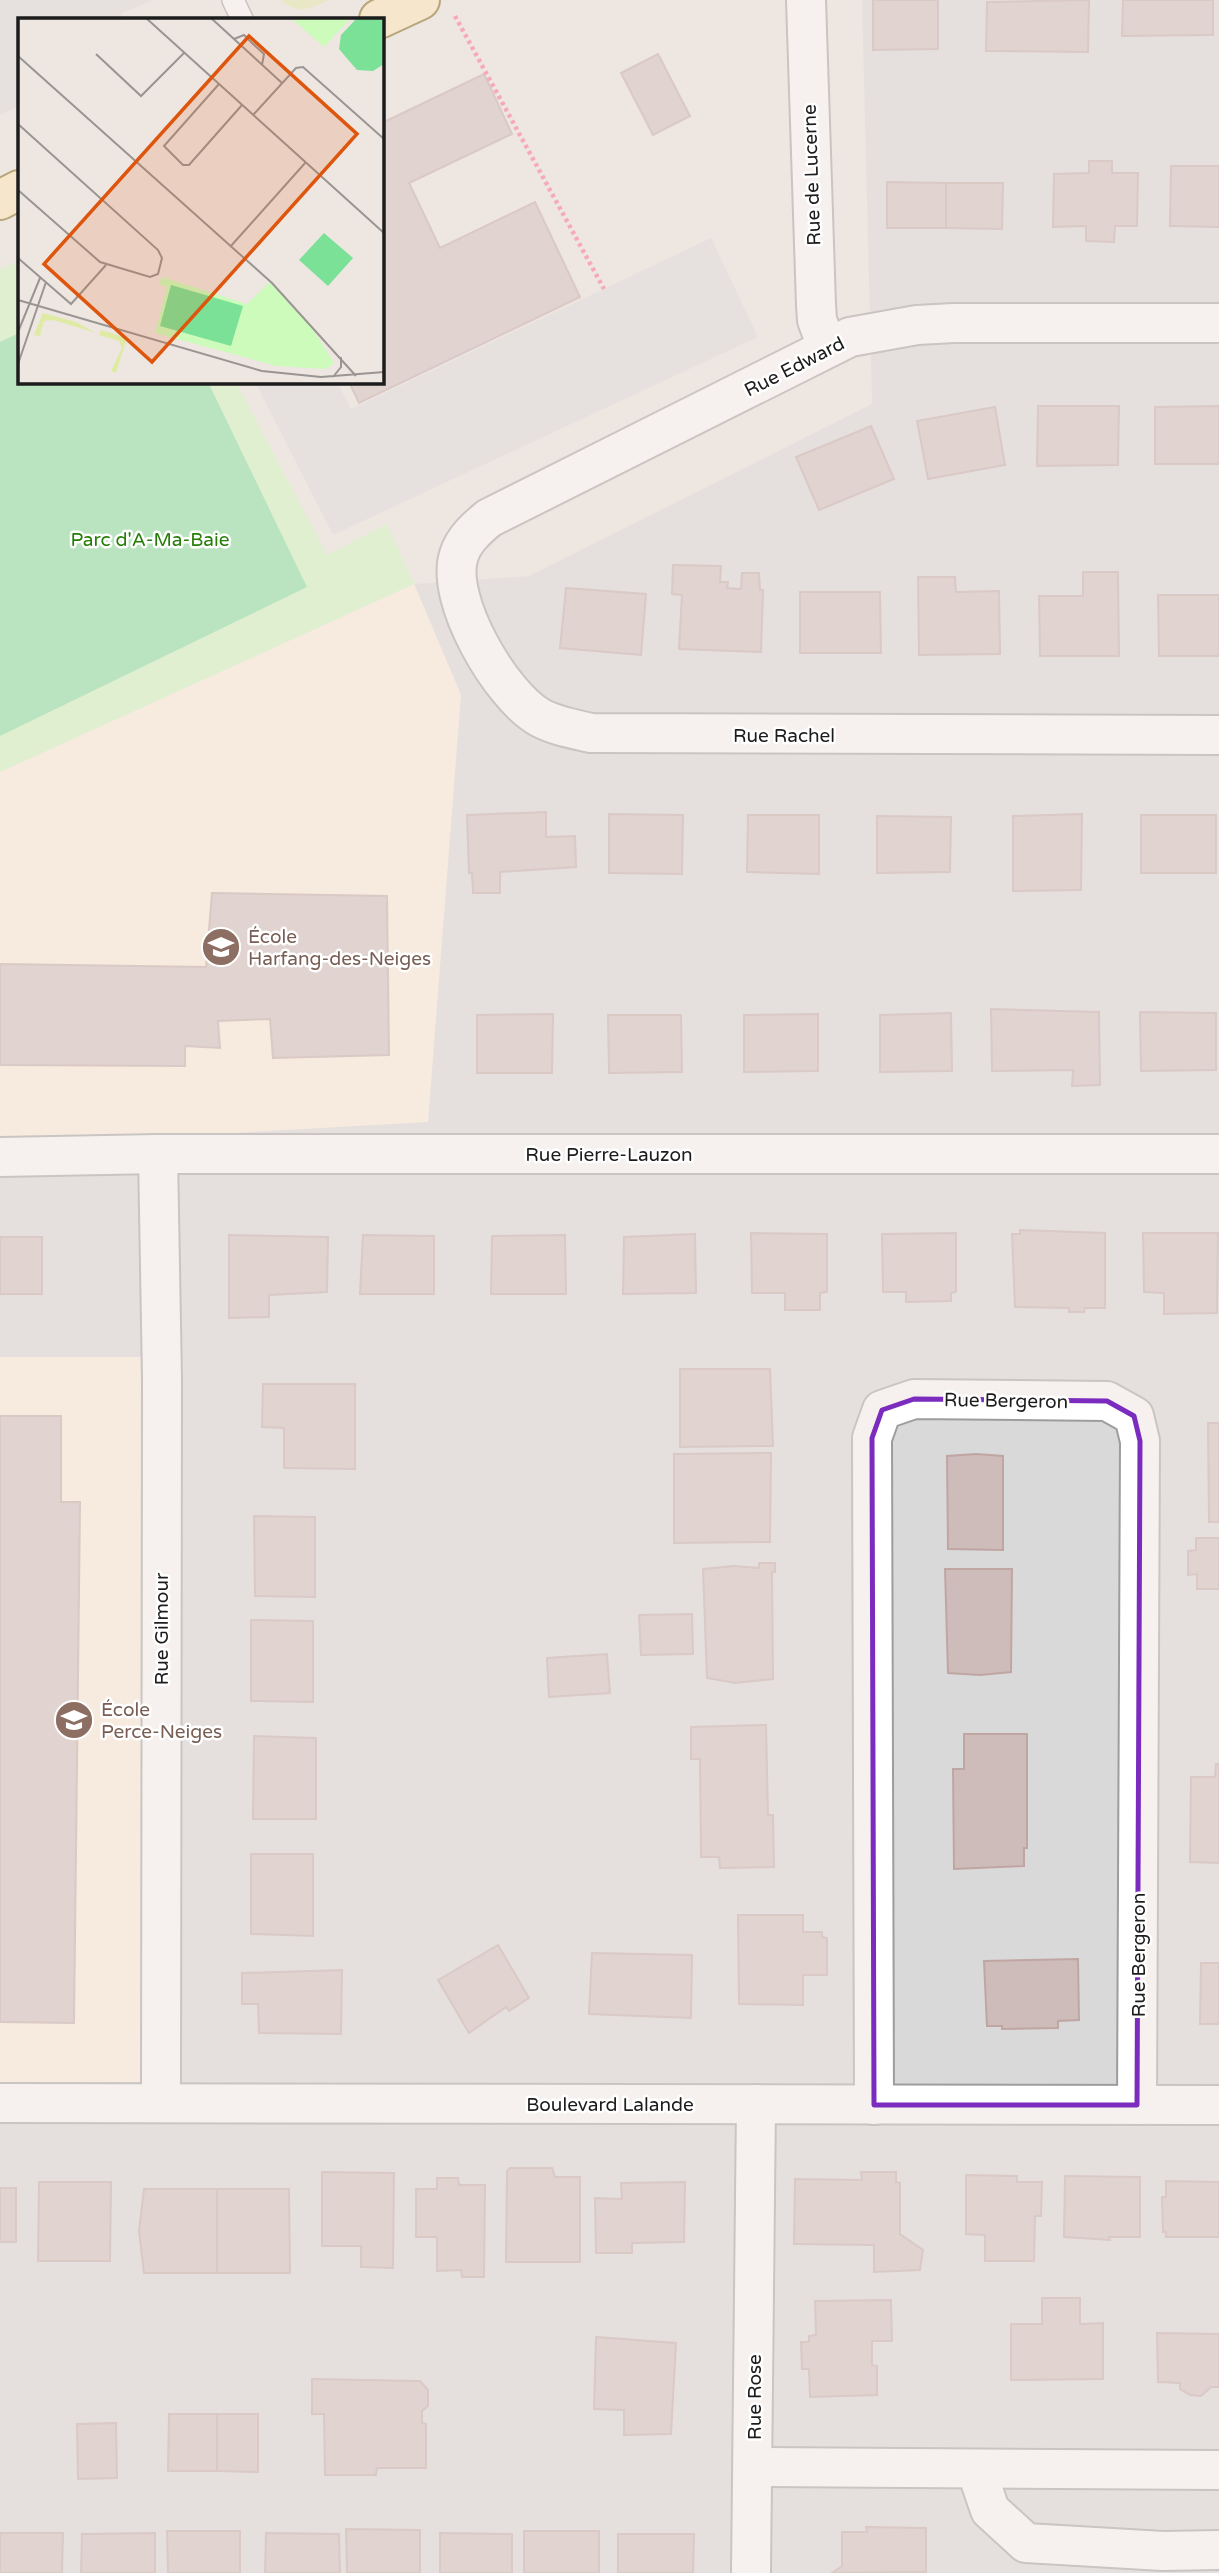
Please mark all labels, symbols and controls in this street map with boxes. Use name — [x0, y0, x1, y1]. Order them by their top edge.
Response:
inset map — [18, 18, 383, 383]
street label: Rue de Lucerne — [799, 104, 825, 246]
street label: Rue Edward — [741, 332, 848, 401]
park label: Parc d'A-Ma-Baie — [71, 529, 230, 551]
street label: Rue Rachel — [733, 725, 835, 747]
school or university icon: École Harfang-des-Neiges — [200, 926, 242, 968]
place label: École Harfang-des-Neiges — [248, 926, 431, 970]
street label: Rue Pierre-Lauzon — [525, 1144, 693, 1166]
street label: Rue Bergeron — [944, 1389, 1068, 1413]
street label: Rue Gilmour — [151, 1572, 173, 1685]
school or university icon: École Perce-Neiges — [53, 1699, 95, 1741]
place label: École Perce-Neiges — [101, 1699, 222, 1743]
street label: Rue Bergeron — [1128, 1893, 1150, 2017]
street label: Boulevard Lalande — [526, 2094, 694, 2116]
street label: Rue Rose — [744, 2354, 766, 2440]

